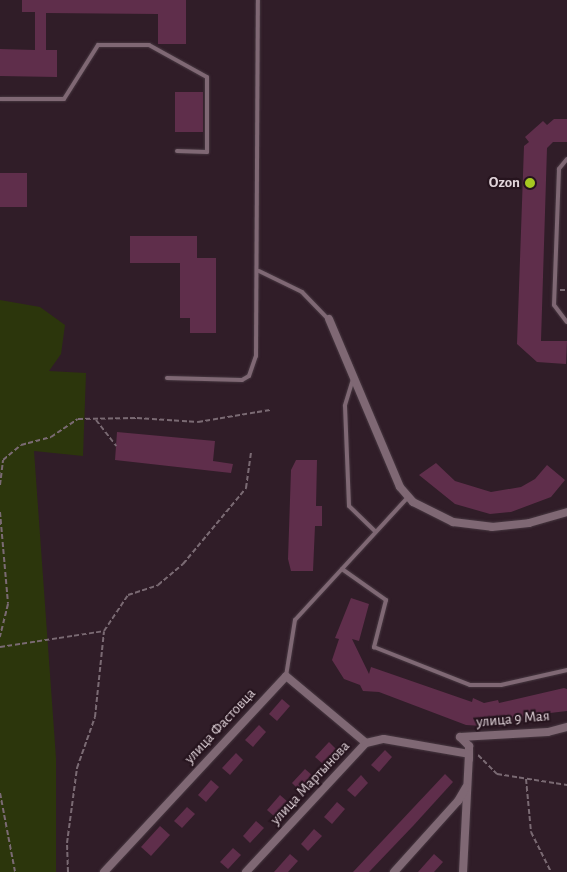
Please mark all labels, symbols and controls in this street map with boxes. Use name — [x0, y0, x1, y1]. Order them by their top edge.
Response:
place label: Ozon — [489, 174, 520, 192]
marker: Ozon — [524, 177, 536, 189]
street label: улица Фастовца — [181, 685, 259, 767]
street label: улица 9 Мая — [476, 707, 550, 731]
street label: улица Мартынова — [267, 737, 353, 829]

